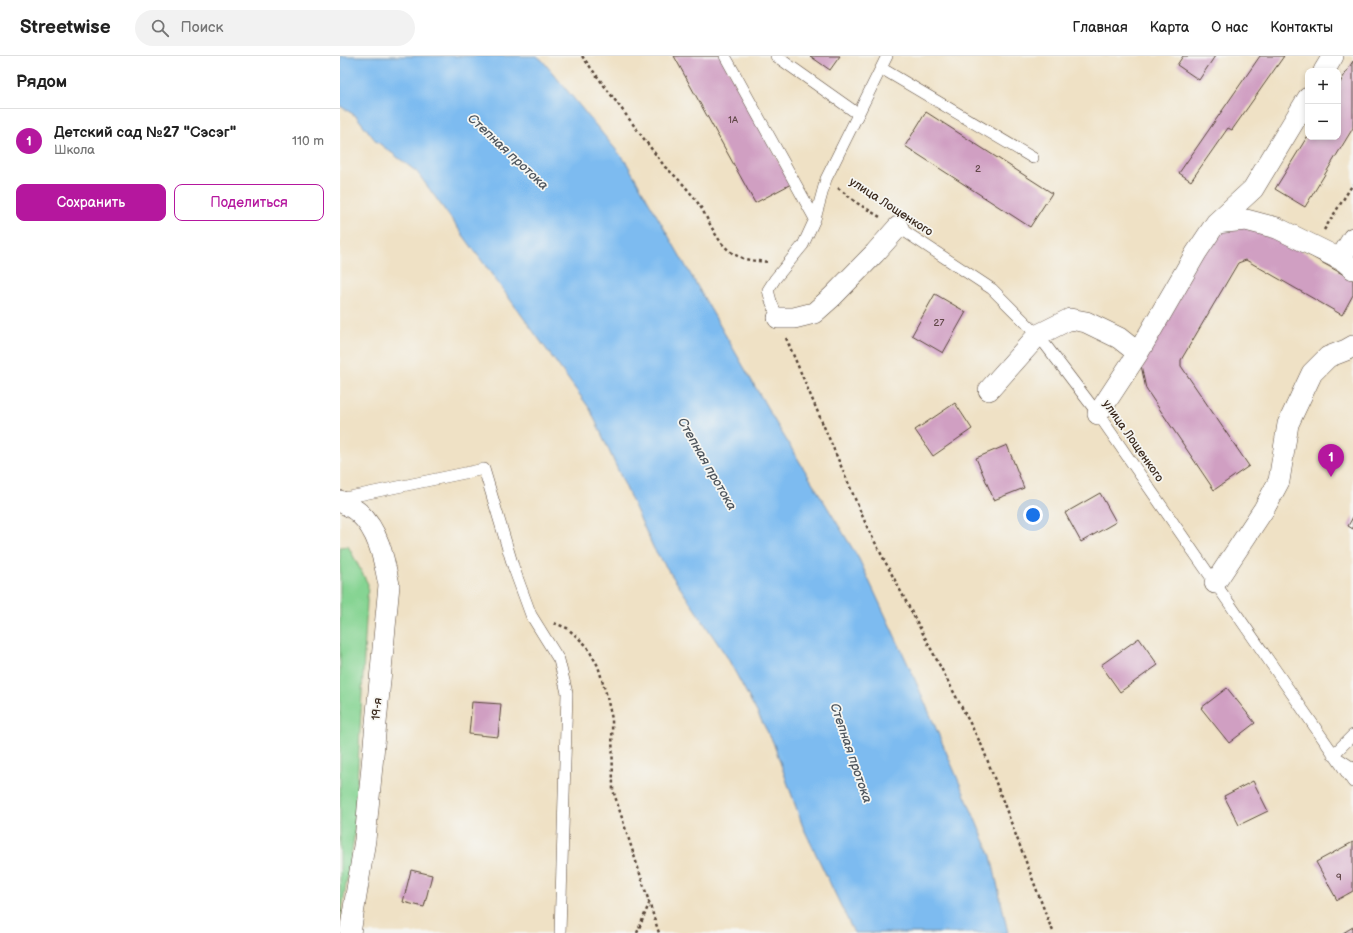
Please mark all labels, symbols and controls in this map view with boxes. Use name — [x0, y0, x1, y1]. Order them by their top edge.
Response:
search box — [135, 10, 415, 46]
text: Streetwise — [20, 16, 111, 39]
icon: search — [149, 17, 171, 39]
text: Поиск — [181, 18, 223, 37]
text: Главная — [1073, 19, 1128, 36]
text: Карта — [1150, 19, 1189, 36]
text: О нас — [1211, 19, 1248, 36]
text: Контакты — [1270, 19, 1333, 36]
map controls — [1305, 68, 1341, 140]
button: + — [1305, 68, 1341, 104]
text: Рядом — [16, 72, 67, 92]
button: − — [1305, 104, 1341, 140]
water label: Степная протока — [464, 111, 552, 194]
house number: 1А — [728, 114, 739, 126]
text: Детский сад №27 "Сэсэг" — [54, 123, 236, 142]
text: 1 — [26, 133, 32, 149]
text: 110 m — [292, 133, 324, 149]
text: Школа — [54, 142, 95, 158]
house number: 2 — [975, 163, 981, 175]
street label: улица Лощенкого — [846, 174, 936, 240]
button: Сохранить — [16, 184, 166, 221]
button: Поделиться — [174, 184, 324, 221]
house number: 27 — [934, 317, 944, 329]
street label: улица Лощенкого — [1099, 397, 1167, 485]
water label: Степная протока — [674, 415, 740, 513]
pin: 1 — [1318, 444, 1344, 477]
your location — [1023, 505, 1043, 525]
street label: 19-я — [369, 697, 385, 721]
water label: Степная протока — [826, 701, 876, 805]
house number: 9 — [1336, 871, 1342, 883]

